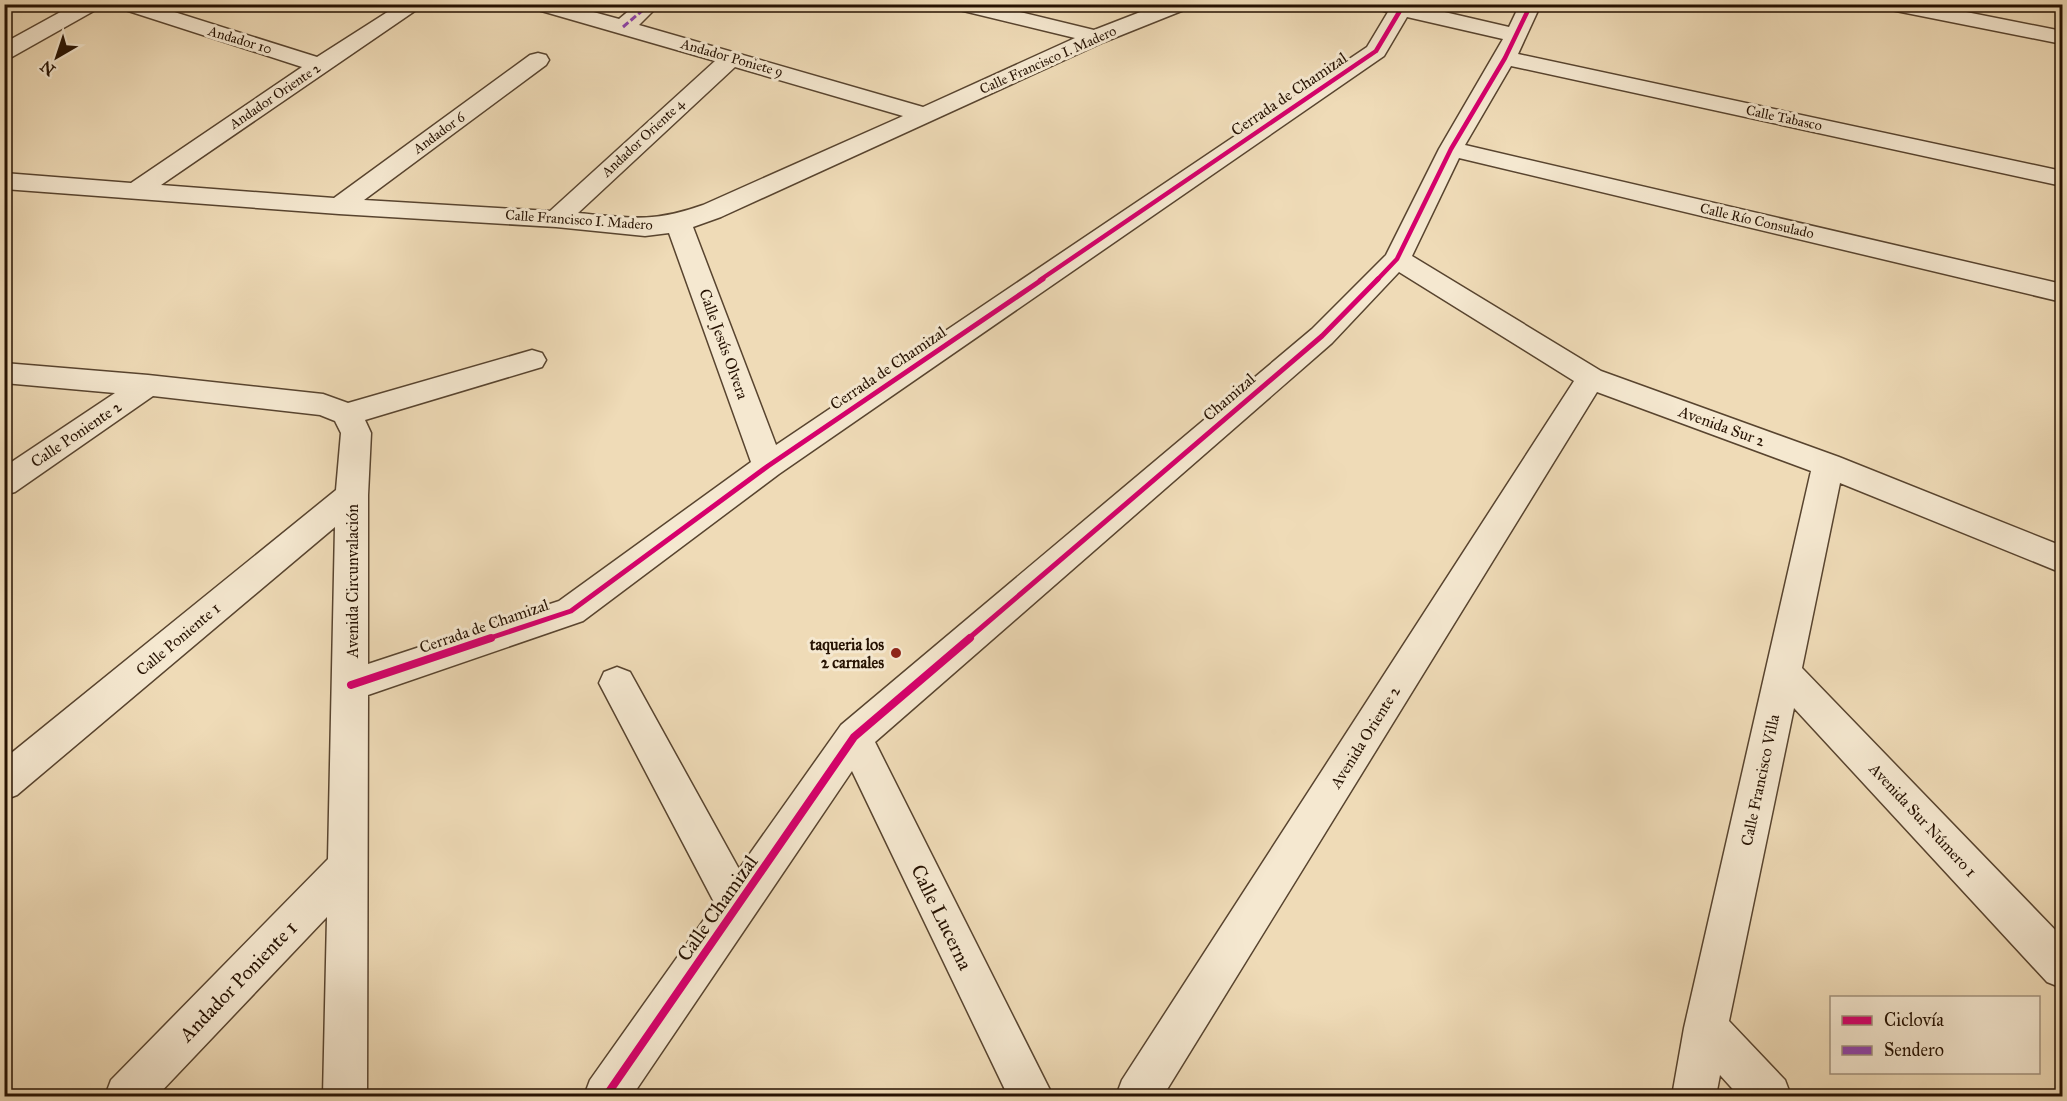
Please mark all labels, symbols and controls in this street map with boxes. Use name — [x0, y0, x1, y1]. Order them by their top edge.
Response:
street label: Andador 10 — [205, 22, 274, 58]
street label: Calle Francisco I. Madero — [977, 22, 1119, 98]
north arrow — [27, 27, 87, 87]
street label: Andador Poniete 9 — [678, 35, 785, 81]
street label: Cerrada de Chamizal — [1227, 48, 1351, 140]
text: N — [36, 56, 59, 80]
street label: Andador Oriente 2 — [225, 59, 324, 133]
street label: Andador Oriente 4 — [597, 94, 689, 181]
street label: Calle Tabasco — [1744, 102, 1824, 134]
street label: Andador 6 — [409, 108, 469, 158]
street label: Calle Río Consulado — [1698, 200, 1816, 242]
street label: Calle Francisco I. Madero — [505, 206, 653, 234]
street label: Calle Jesús Olvera — [694, 286, 753, 402]
street label: Cerrada de Chamizal — [826, 322, 950, 414]
street label: Chamizal — [1199, 369, 1259, 425]
street label: Calle Poniente 2 — [27, 397, 125, 471]
street label: Avenida Sur 2 — [1675, 401, 1768, 450]
street label: Avenida Circunvalación — [343, 504, 362, 659]
street label: Cerrada de Chamizal — [417, 595, 552, 657]
street label: Calle Poniente 1 — [132, 598, 224, 680]
place label: taqueria los 2 carnales — [809, 635, 884, 672]
marker: taqueria los 2 carnales — [889, 646, 903, 660]
street label: Avenida Oriente 2 — [1325, 682, 1404, 792]
street label: Calle Francisco Villa — [1737, 712, 1783, 848]
street label: Avenida Sur Número 1 — [1865, 759, 1981, 881]
street label: Calle Chamizal — [672, 850, 763, 966]
street label: Calle Lucerna — [906, 860, 978, 974]
street label: Andador Poniente 1 — [173, 915, 302, 1047]
legend — [1830, 996, 2040, 1074]
text: Ciclovía — [1884, 1009, 1944, 1031]
text: Sendero — [1884, 1039, 1944, 1061]

